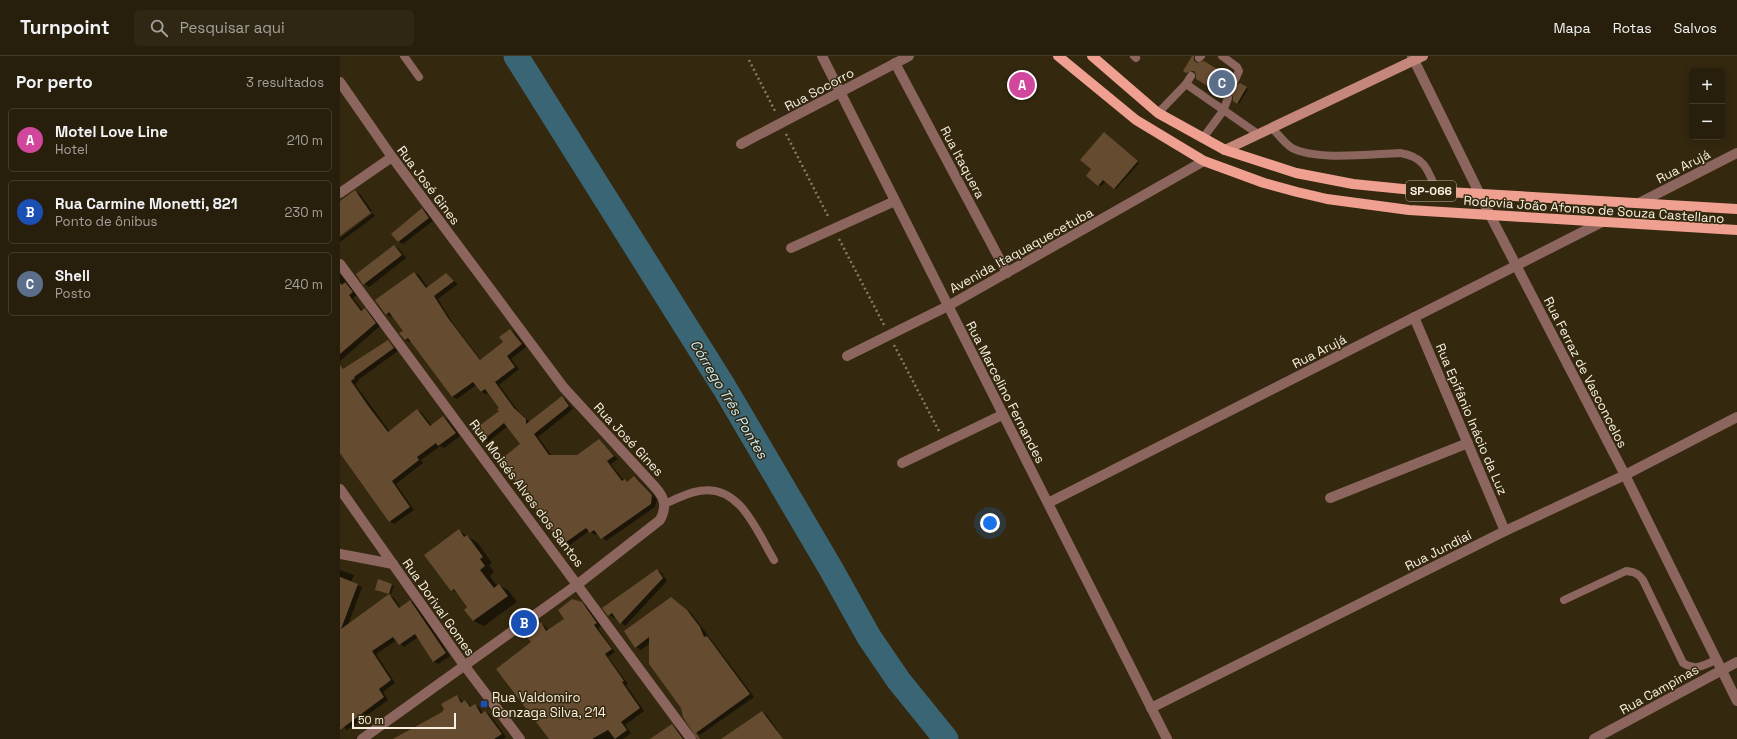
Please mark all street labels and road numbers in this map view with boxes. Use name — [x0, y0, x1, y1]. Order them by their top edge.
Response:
street label: Rua Socorro — [782, 64, 857, 115]
street label: Rua Itaquera — [936, 123, 989, 202]
street label: Rua José Gines — [393, 142, 464, 228]
street label: Rua Arujá — [1653, 145, 1714, 187]
road number: SP-066 — [1406, 181, 1456, 201]
street label: Rodovia João Afonso de Souza Castellano — [1463, 192, 1725, 227]
street label: Avenida Itaquaquecetuba — [946, 204, 1097, 297]
street label: Rua Ferraz de Vasconcelos — [1540, 294, 1631, 451]
street label: Rua Marcelino Fernandes — [962, 318, 1049, 466]
street label: Rua Arujá — [1289, 330, 1350, 372]
street label: Rua Epifânio Inácio da Luz — [1432, 341, 1511, 498]
street label: Rua José Gines — [590, 399, 667, 480]
street label: Rua Moisés Alves dos Santos — [466, 416, 588, 571]
street label: Rua Jundiaí — [1402, 526, 1475, 574]
street label: Rua Dorival Gomes — [399, 555, 479, 659]
street label: Rua Campinas — [1617, 661, 1702, 718]

